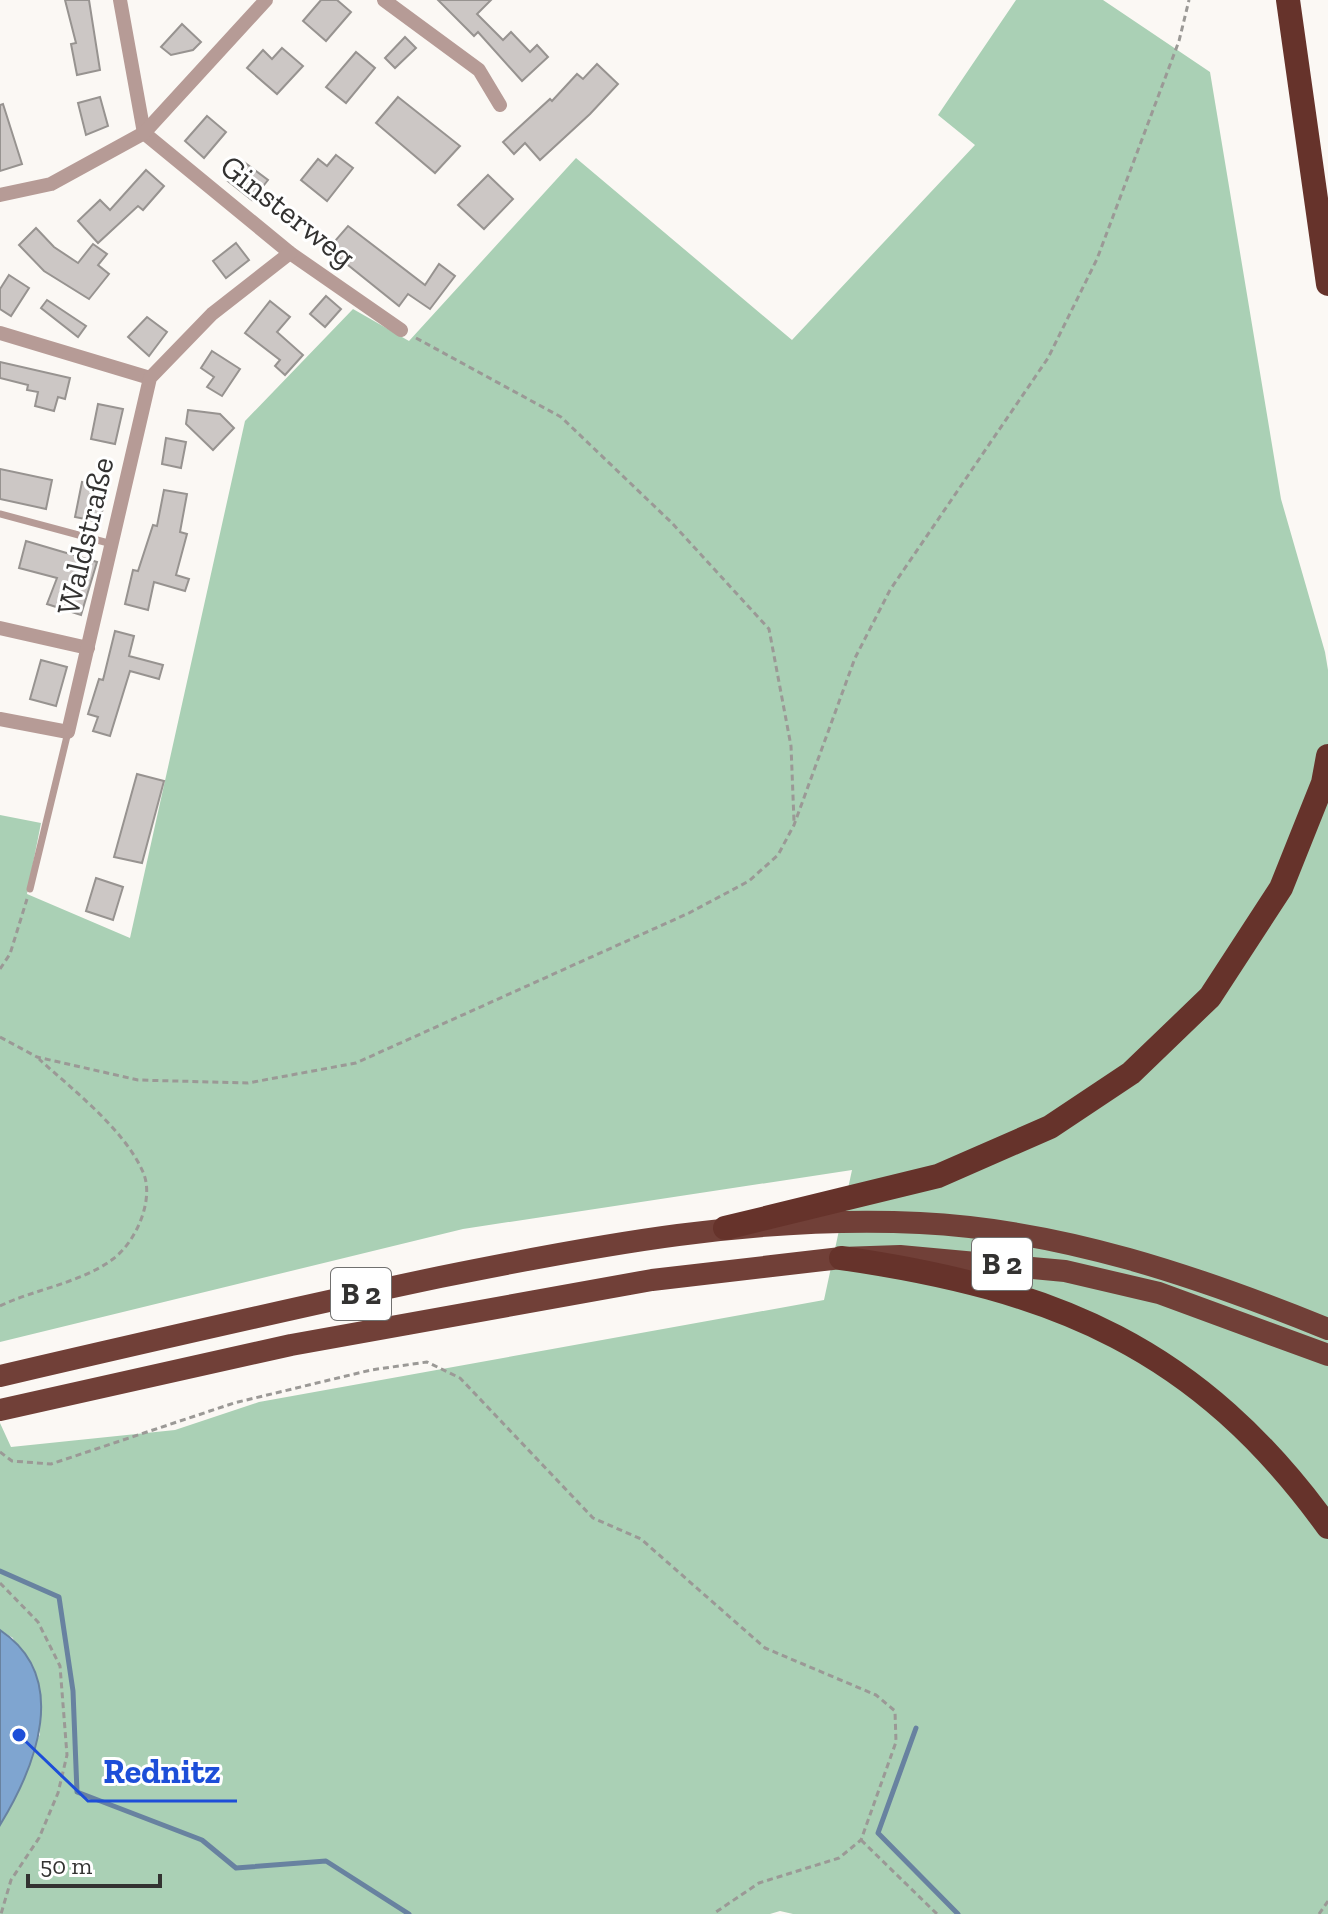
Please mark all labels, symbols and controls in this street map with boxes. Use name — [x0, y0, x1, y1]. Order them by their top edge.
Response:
street label: Ginsterweg — [213, 147, 363, 275]
street label: Waldstraße — [48, 453, 122, 619]
road number: B 2 — [972, 1238, 1032, 1290]
road number: B 2 — [331, 1268, 391, 1320]
callout: Rednitz — [88, 1743, 237, 1801]
text: Rednitz — [103, 1751, 221, 1792]
scale bar — [28, 1838, 160, 1888]
text: 50 m — [40, 1851, 93, 1880]

